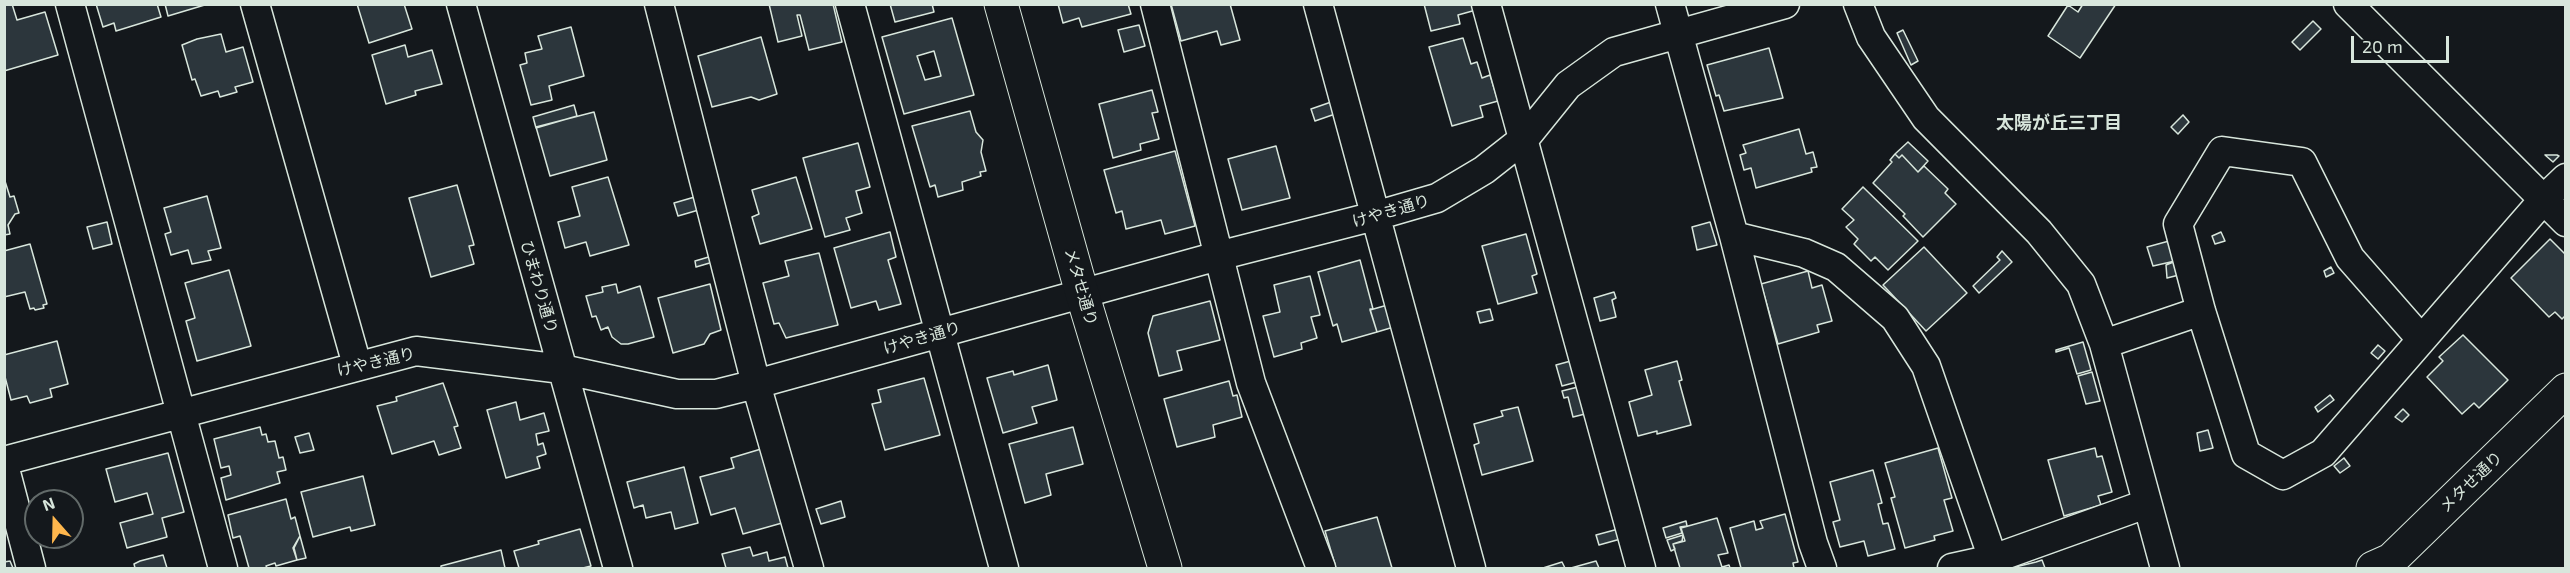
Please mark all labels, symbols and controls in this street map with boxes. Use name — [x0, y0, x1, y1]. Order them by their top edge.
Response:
scale bar — [2354, 24, 2452, 62]
text: 20 m — [2362, 35, 2403, 57]
district label: 太陽が丘三丁目 — [1996, 112, 2122, 134]
street label: けやき通り — [1350, 191, 1432, 231]
street label: ひまわり通り — [517, 238, 561, 336]
street label: メタせ通り — [1061, 246, 1101, 328]
street label: けやき通り — [881, 318, 963, 358]
street label: けやき通り — [335, 344, 417, 380]
street label: メタせ通り — [2436, 447, 2506, 517]
north arrow — [24, 489, 84, 549]
text: N — [40, 493, 57, 514]

